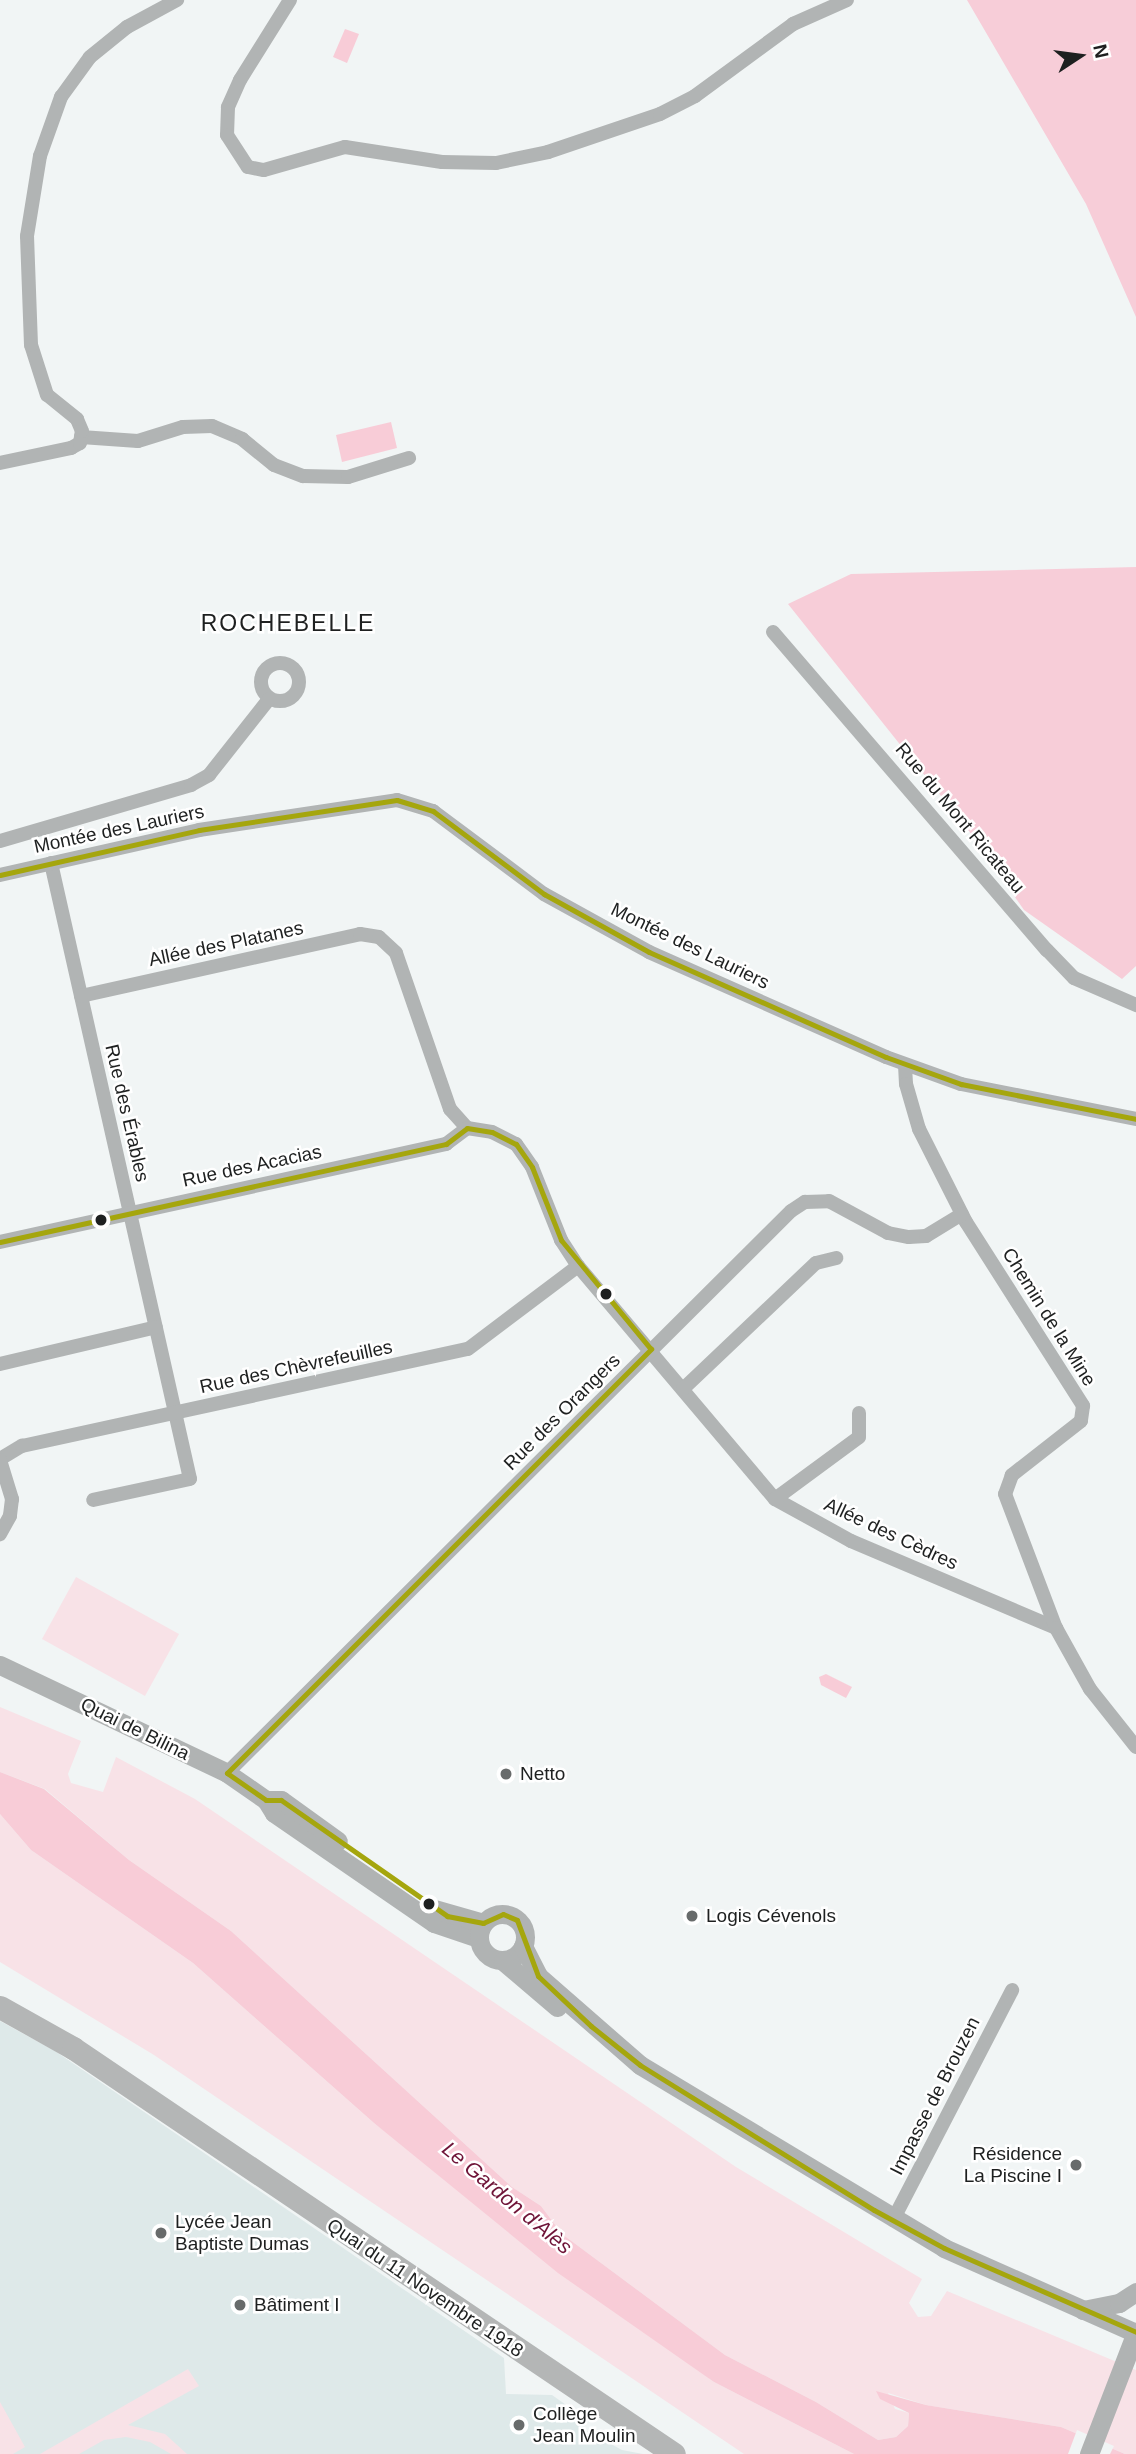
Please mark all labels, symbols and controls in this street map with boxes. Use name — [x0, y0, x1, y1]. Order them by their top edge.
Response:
north arrow — [1045, 21, 1115, 91]
text: N — [1089, 42, 1113, 60]
district label: ROCHEBELLE — [202, 609, 374, 637]
street label: Rue du Mont Ricateau — [891, 738, 1029, 898]
street label: Montée des Lauriers — [32, 800, 206, 858]
street label: Montée des Lauriers — [607, 898, 773, 994]
street label: Allée des Platanes — [147, 916, 305, 972]
street label: Rue des Érables — [100, 1042, 154, 1184]
street label: Rue des Acacias — [180, 1140, 324, 1192]
unlabelled marker — [94, 1213, 108, 1227]
street label: Chemin de la Mine — [997, 1244, 1101, 1390]
unlabelled marker — [599, 1287, 613, 1301]
street label: Rue des Chèvrefeuilles — [198, 1335, 394, 1399]
street label: Rue des Orangers — [499, 1349, 625, 1475]
street label: Allée des Cèdres — [821, 1493, 961, 1575]
street label: Quai de Bilina — [77, 1693, 193, 1765]
place label: Netto — [520, 1763, 565, 1785]
marker: Netto — [498, 1766, 514, 1782]
unlabelled marker — [422, 1897, 436, 1911]
place label: Logis Cévenols — [706, 1905, 836, 1927]
marker: Logis Cévenols — [684, 1908, 700, 1924]
street label: Impasse de Brouzen — [885, 2013, 985, 2179]
water label: Le Gardon d'Alès — [437, 2136, 577, 2260]
place label: Résidence La Piscine I — [964, 2143, 1062, 2187]
marker: Résidence La Piscine I — [1068, 2157, 1084, 2173]
place label: Lycée Jean Baptiste Dumas — [175, 2211, 309, 2255]
street label: Quai du 11 Novembre 1918 — [322, 2214, 528, 2362]
marker: Lycée Jean Baptiste Dumas — [153, 2225, 169, 2241]
place label: Bâtiment I — [254, 2294, 340, 2316]
marker: Bâtiment I — [232, 2297, 248, 2313]
place label: Collège Jean Moulin — [533, 2403, 635, 2447]
marker: Collège Jean Moulin — [511, 2417, 527, 2433]

